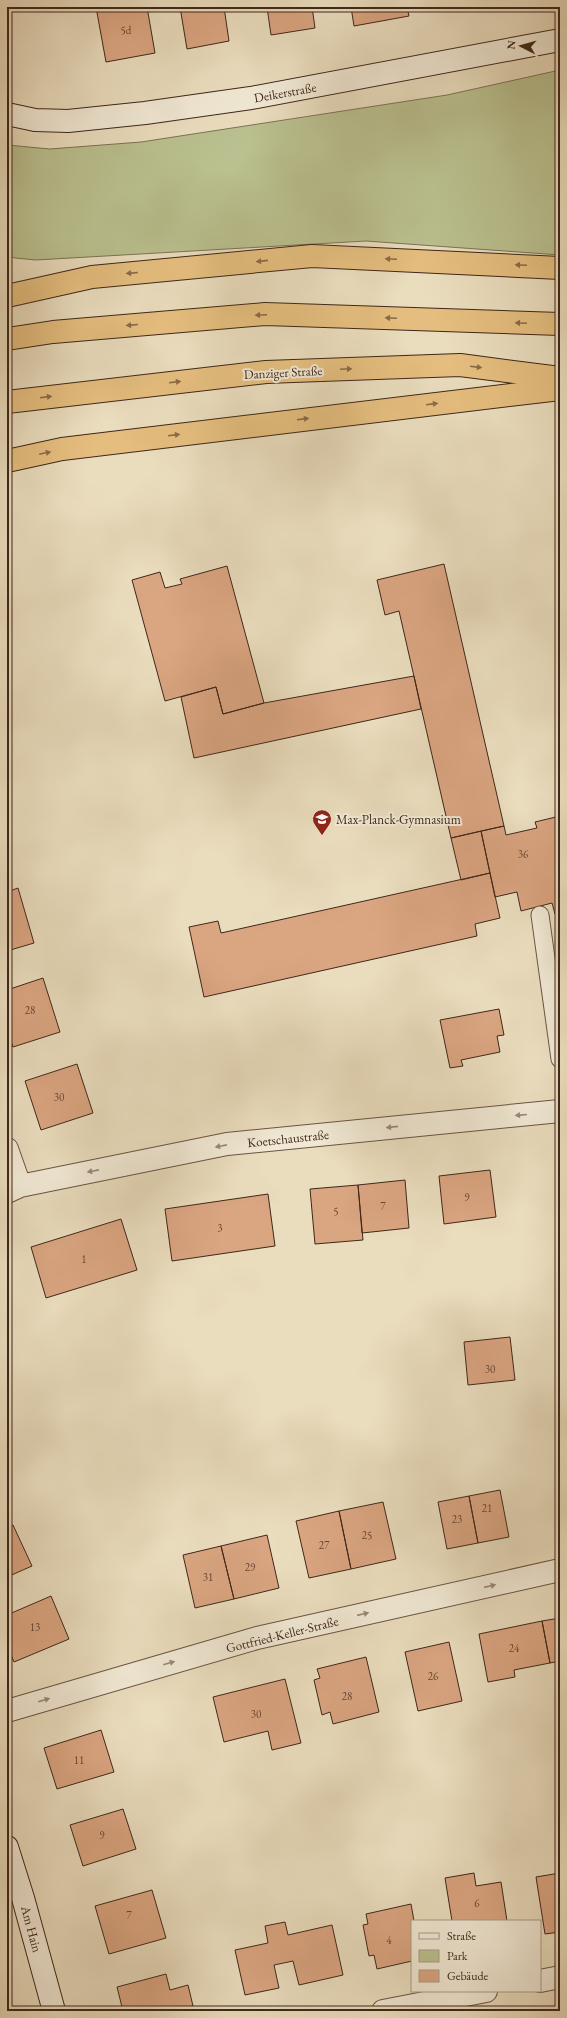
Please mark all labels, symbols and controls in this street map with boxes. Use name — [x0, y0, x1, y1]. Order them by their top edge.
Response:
house number: 5d — [121, 23, 132, 37]
north arrow — [501, 26, 541, 66]
text: N — [504, 40, 518, 50]
street label: Deikerstraße — [253, 79, 318, 106]
one-way arrow — [385, 256, 397, 263]
one-way arrow — [255, 257, 268, 264]
one-way arrow — [515, 262, 527, 269]
one-way arrow — [126, 270, 138, 276]
one-way arrow — [255, 311, 267, 318]
one-way arrow — [385, 315, 397, 322]
one-way arrow — [515, 319, 527, 326]
one-way arrow — [126, 322, 138, 329]
street label: Danziger Straße — [243, 362, 323, 383]
one-way arrow — [470, 364, 482, 370]
one-way arrow — [340, 366, 353, 372]
one-way arrow — [169, 379, 181, 385]
one-way arrow — [40, 394, 52, 400]
one-way arrow — [426, 401, 438, 407]
one-way arrow — [297, 416, 309, 422]
one-way arrow — [168, 432, 180, 439]
one-way arrow — [39, 450, 51, 456]
school or university icon: Max-Planck-Gymnasium — [311, 808, 333, 836]
place label: Max-Planck-Gymnasium — [336, 811, 461, 828]
house number: 36 — [518, 847, 529, 861]
house number: 28 — [25, 1003, 35, 1017]
house number: 30 — [54, 1090, 64, 1104]
one-way arrow — [515, 1111, 527, 1118]
one-way arrow — [386, 1124, 398, 1130]
street label: Koetschaustraße — [246, 1126, 330, 1151]
one-way arrow — [215, 1143, 227, 1149]
one-way arrow — [87, 1169, 100, 1175]
house number: 9 — [464, 1190, 470, 1204]
house number: 7 — [380, 1199, 386, 1213]
house number: 5 — [333, 1204, 339, 1218]
house number: 3 — [217, 1221, 223, 1235]
house number: 1 — [81, 1252, 87, 1266]
house number: 30 — [485, 1362, 495, 1376]
house number: 21 — [482, 1501, 492, 1515]
house number: 23 — [452, 1512, 462, 1526]
house number: 25 — [362, 1528, 372, 1542]
house number: 27 — [319, 1538, 330, 1552]
house number: 29 — [245, 1560, 256, 1574]
house number: 31 — [203, 1570, 213, 1584]
one-way arrow — [484, 1582, 496, 1588]
one-way arrow — [357, 1611, 369, 1617]
street label: Gottfried-Keller-Straße — [224, 1612, 340, 1657]
house number: 13 — [30, 1620, 40, 1634]
house number: 24 — [509, 1641, 520, 1655]
one-way arrow — [164, 1660, 176, 1666]
house number: 26 — [428, 1669, 439, 1683]
house number: 28 — [342, 1689, 352, 1703]
one-way arrow — [39, 1697, 51, 1703]
house number: 30 — [251, 1707, 261, 1721]
house number: 11 — [74, 1753, 84, 1767]
house number: 9 — [99, 1828, 105, 1842]
house number: 6 — [474, 1896, 480, 1910]
street label: Am Hain — [17, 1903, 46, 1954]
house number: 7 — [126, 1908, 132, 1922]
legend — [411, 1920, 541, 1992]
text: Straße — [447, 1928, 476, 1944]
house number: 4 — [386, 1933, 392, 1947]
text: Park — [447, 1948, 468, 1964]
text: Gebäude — [447, 1968, 489, 1984]

